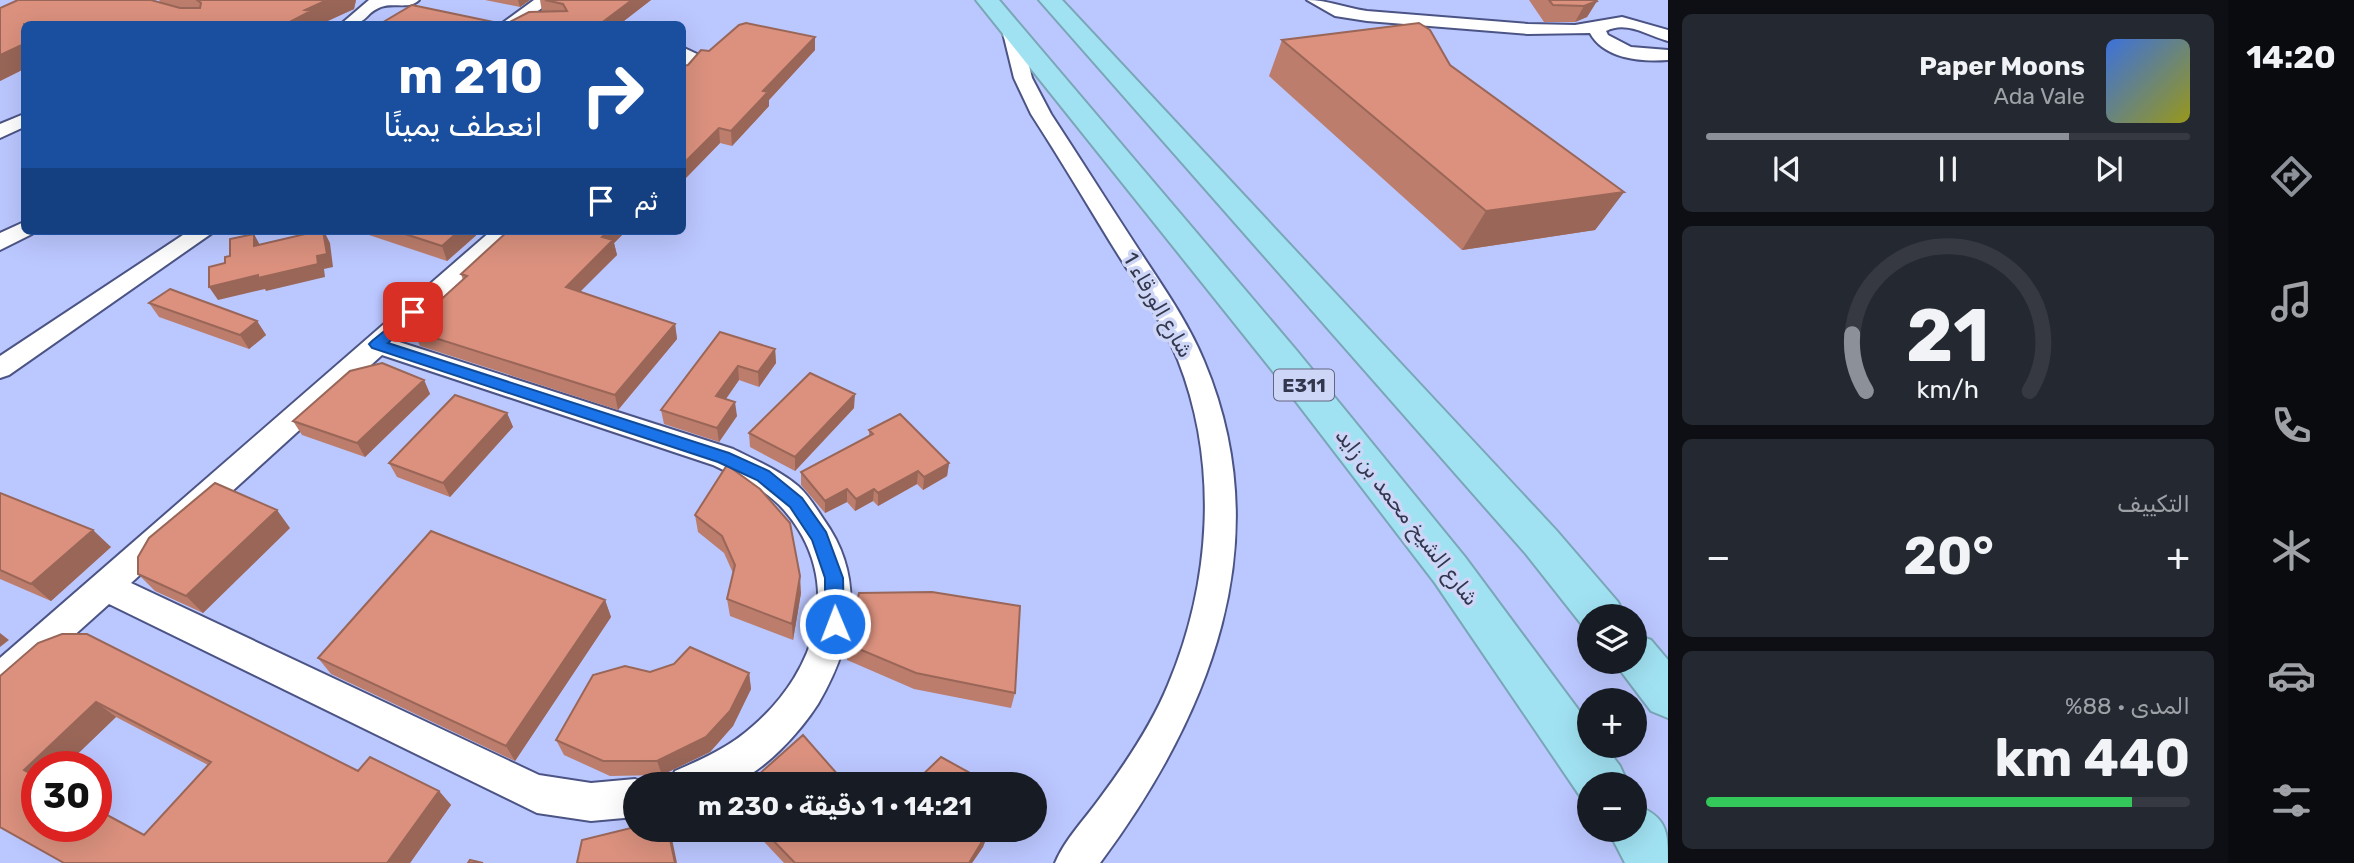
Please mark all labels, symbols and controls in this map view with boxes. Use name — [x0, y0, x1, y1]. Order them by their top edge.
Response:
text: 14:20 — [2246, 38, 2336, 76]
text: 210 m — [398, 47, 543, 105]
icon: right — [567, 49, 658, 140]
text: Paper Moons — [1919, 51, 2085, 82]
text: Ada Vale — [1993, 82, 2085, 110]
text: انعطف يمينًا — [383, 106, 543, 144]
icon: previous — [1768, 150, 1806, 188]
icon: pause — [1929, 150, 1967, 188]
icon: next — [2090, 150, 2128, 188]
icon: directions — [2267, 152, 2316, 201]
icon: arrive — [582, 182, 620, 220]
text: ثم — [634, 186, 658, 217]
street label: شارع الورقاء 1 — [1116, 248, 1199, 363]
icon: music — [2267, 277, 2316, 326]
pin — [383, 282, 443, 342]
icon: arrive — [394, 293, 432, 331]
text: 21 — [1906, 294, 1990, 380]
road number: E311 — [1274, 370, 1334, 400]
text: km/h — [1917, 375, 1979, 404]
icon: phone — [2267, 401, 2316, 450]
street label: شارع الشيخ محمد بن زايد — [1329, 423, 1484, 611]
text: التكييف — [2117, 490, 2190, 518]
text: 20° — [1903, 525, 1994, 587]
icon: climate — [2267, 526, 2316, 575]
text: − — [1706, 534, 1731, 580]
text: + — [2166, 534, 2190, 580]
position arrow — [798, 587, 872, 661]
map controls — [1577, 604, 1647, 842]
button: layers — [1577, 604, 1647, 674]
icon: car — [2267, 651, 2316, 700]
button: + — [1577, 688, 1647, 758]
text: المدى · 88% — [2065, 692, 2190, 720]
text: 440 km — [1994, 727, 2190, 789]
speed limit sign: 30 — [21, 751, 112, 842]
button: − — [1577, 772, 1647, 842]
icon: filters — [2267, 776, 2316, 825]
text: 14:21 · 1 دقيقة · 230 m — [698, 791, 972, 822]

